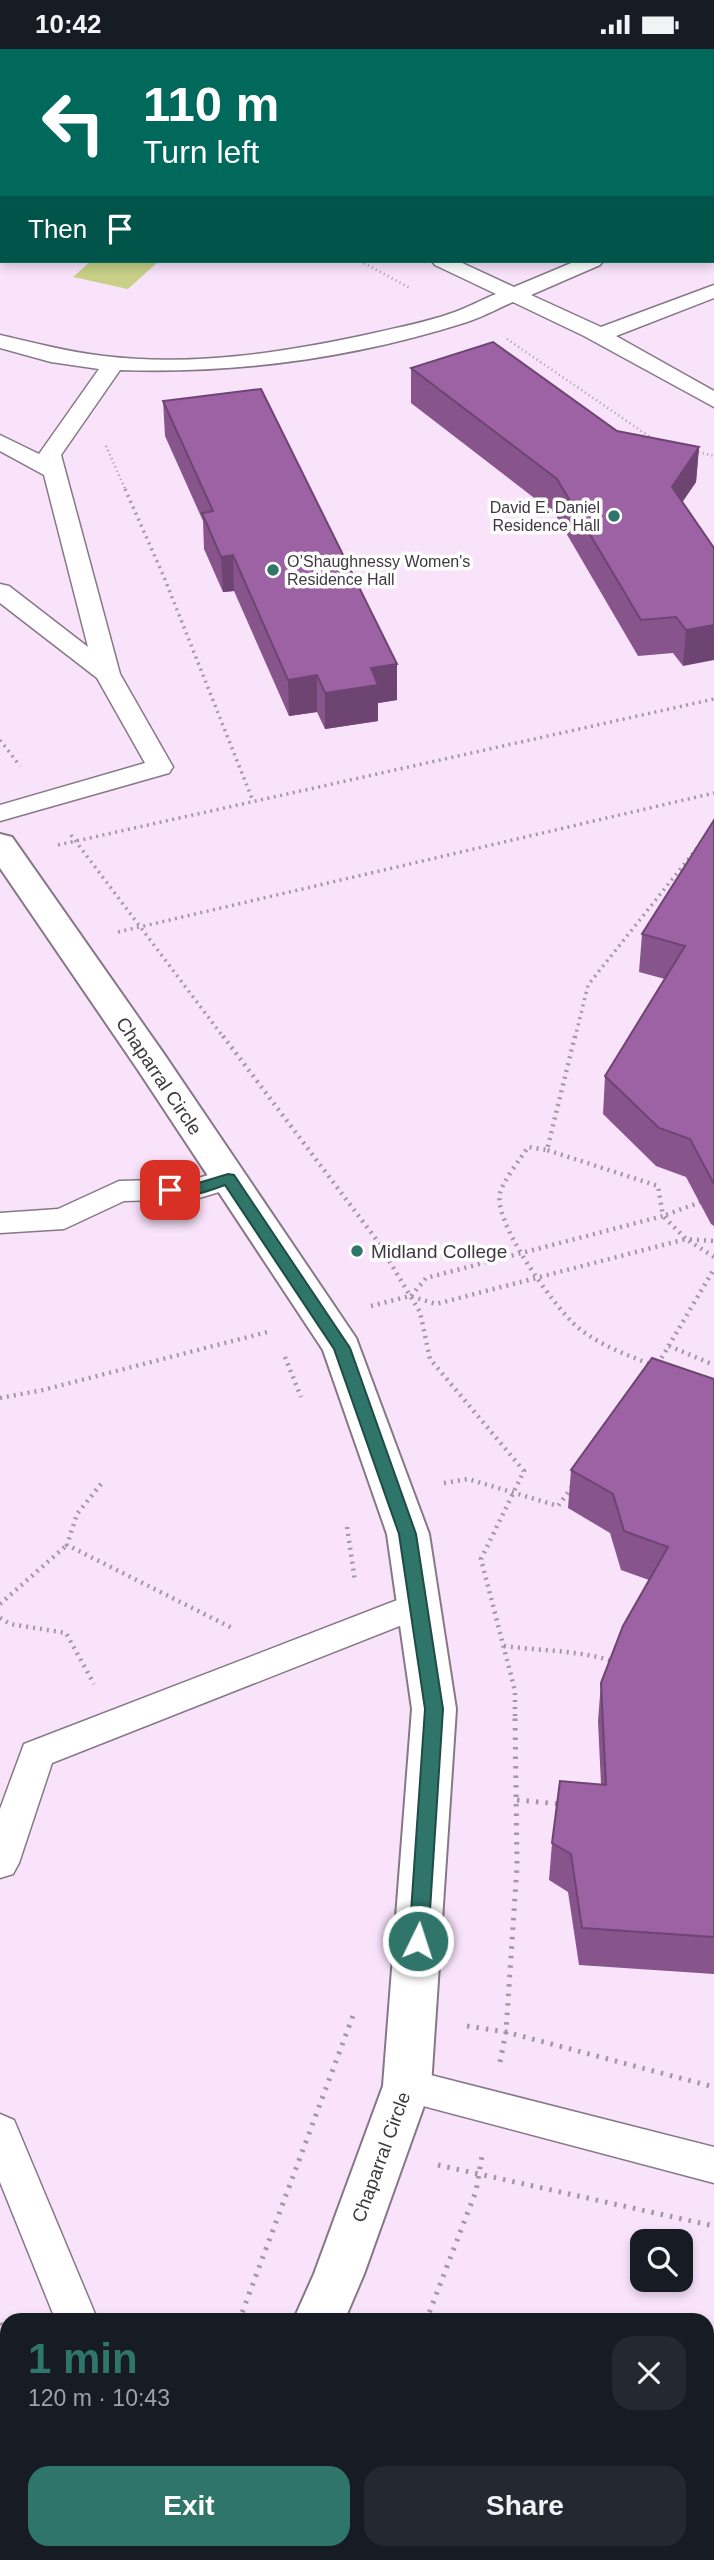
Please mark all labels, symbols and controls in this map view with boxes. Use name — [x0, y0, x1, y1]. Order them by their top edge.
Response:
text: 10:42 — [35, 9, 102, 39]
icon: left — [28, 77, 119, 168]
text: 110 m — [143, 77, 279, 131]
text: Turn left — [143, 134, 259, 170]
icon: arrive — [101, 210, 139, 248]
text: Then — [28, 214, 87, 244]
place label: David E. Daniel Residence Hall — [490, 499, 600, 534]
marker: David E. Daniel Residence Hall — [606, 508, 622, 524]
place label: O’Shaughnessy Women's Residence Hall — [287, 553, 470, 588]
marker: O’Shaughnessy Women's Residence Hall — [265, 562, 281, 578]
street label: Chaparral Circle — [112, 1013, 206, 1139]
pin — [140, 1160, 200, 1220]
icon: arrive — [151, 1171, 189, 1209]
place label: Midland College — [371, 1241, 507, 1262]
marker: Midland College — [349, 1243, 365, 1259]
position arrow — [381, 1904, 455, 1978]
street label: Chaparral Circle — [348, 2089, 414, 2225]
map controls — [630, 2229, 693, 2292]
button: search — [630, 2229, 693, 2292]
text: 1 min — [28, 2335, 138, 2382]
button: close — [612, 2336, 686, 2410]
text: 120 m · 10:43 — [28, 2385, 170, 2411]
button: Exit — [28, 2466, 350, 2546]
button: Share — [364, 2466, 686, 2546]

